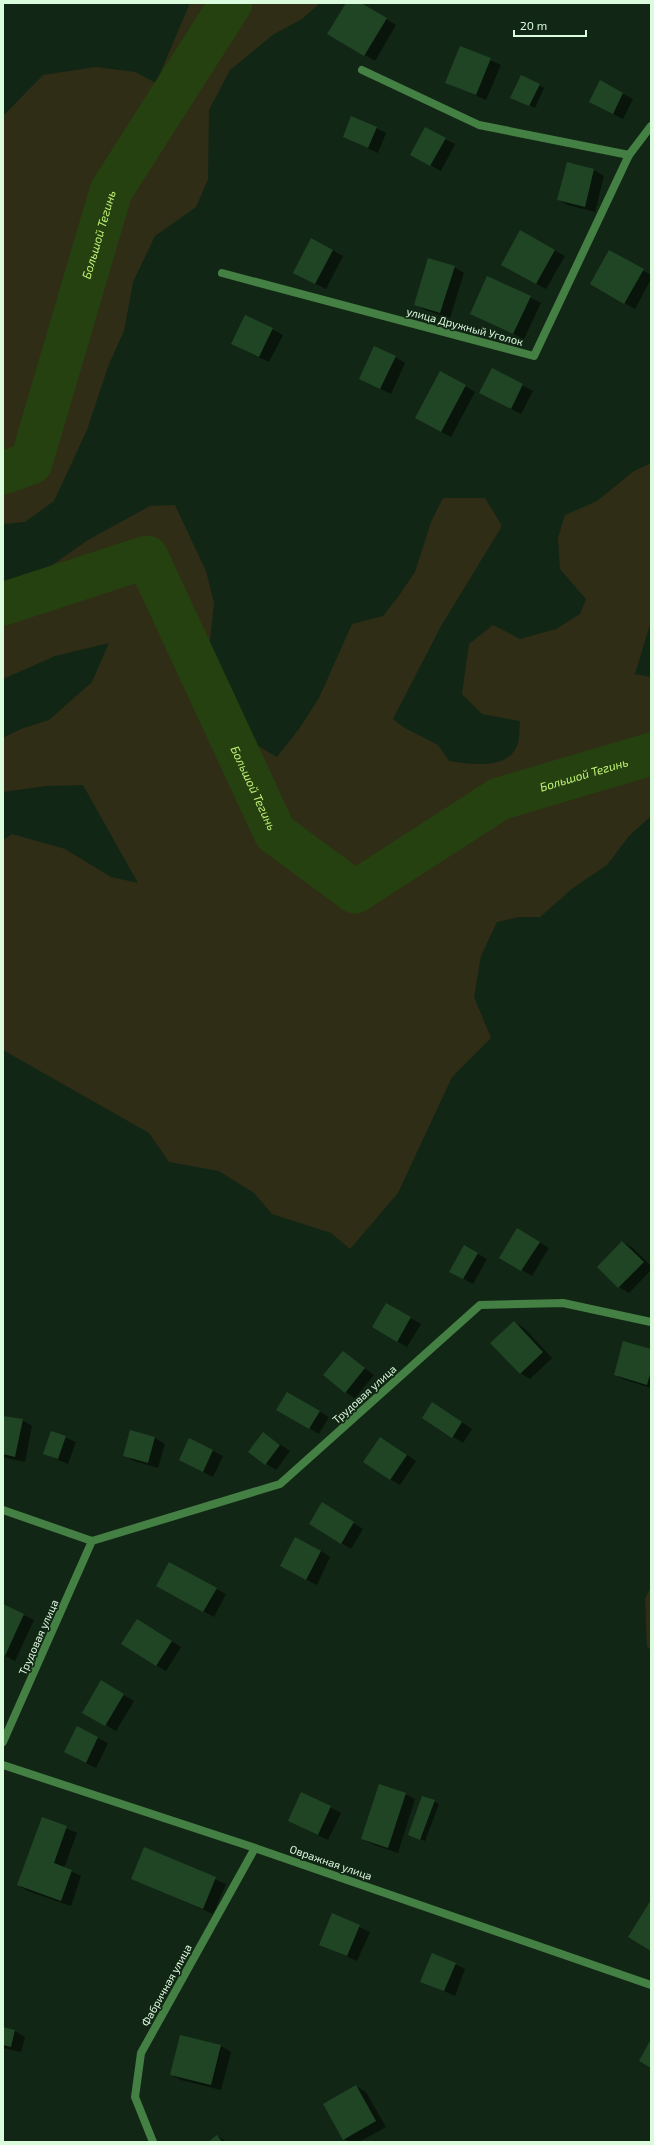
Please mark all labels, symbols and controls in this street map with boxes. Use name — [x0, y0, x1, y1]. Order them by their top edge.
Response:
scale bar — [514, 12, 586, 38]
text: 20 m — [520, 18, 547, 32]
water label: Большой Тегинь — [79, 188, 118, 280]
street label: улица Дружный Уголок — [405, 304, 525, 349]
water label: Большой Тегинь — [228, 743, 280, 832]
water label: Большой Тегинь — [538, 754, 630, 794]
street label: Трудовая улица — [329, 1362, 399, 1427]
street label: Трудовая улица — [16, 1597, 61, 1677]
street label: Овражная улица — [288, 1842, 374, 1883]
street label: Фабричная улица — [138, 1942, 195, 2029]

